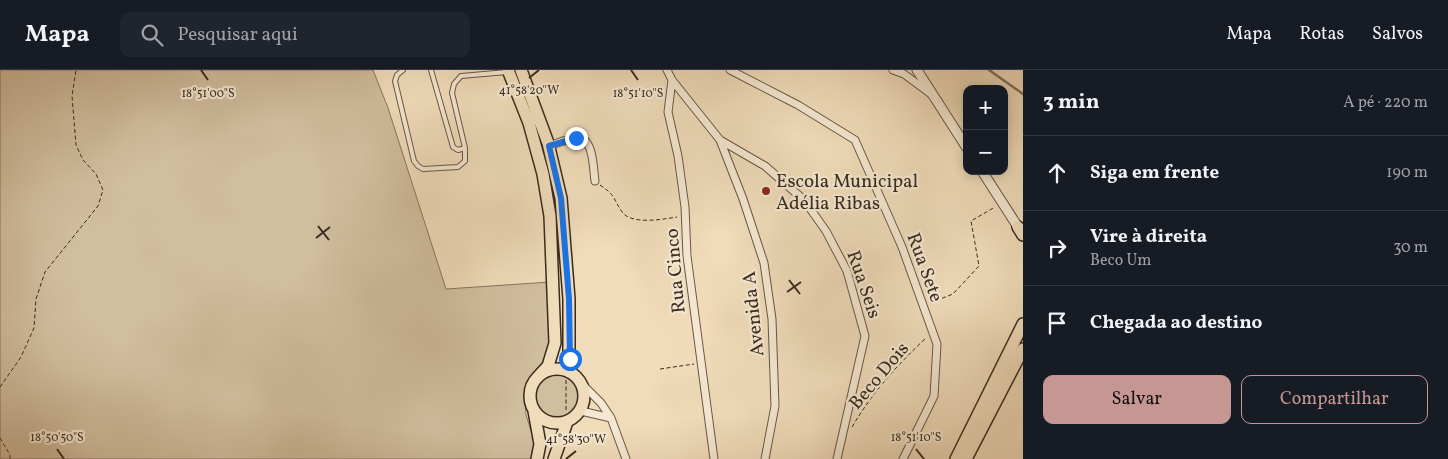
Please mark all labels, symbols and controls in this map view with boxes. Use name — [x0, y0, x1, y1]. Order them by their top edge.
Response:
search box — [120, 12, 470, 57]
text: Mapa — [25, 18, 90, 52]
icon: search — [138, 21, 166, 49]
text: Pesquisar aqui — [178, 22, 298, 48]
text: Mapa — [1227, 22, 1272, 47]
text: Rotas — [1300, 22, 1344, 47]
text: Salvos — [1372, 22, 1423, 47]
text: 41°58'20"W — [499, 83, 559, 99]
map controls — [963, 85, 1008, 175]
button: + — [963, 85, 1008, 130]
text: 18°51'00"S — [181, 86, 235, 102]
text: 18°51'10"S — [613, 86, 663, 102]
text: 3 min — [1043, 88, 1099, 117]
text: A pé · 220 m — [1343, 92, 1428, 114]
route end — [565, 127, 588, 150]
button: − — [963, 130, 1008, 175]
icon: ahead — [1043, 159, 1071, 187]
text: Siga em frente — [1090, 160, 1219, 186]
text: 190 m — [1386, 162, 1428, 184]
place label: Escola Municipal Adélia Ribas — [776, 169, 919, 217]
marker: Escola Municipal Adélia Ribas — [760, 185, 772, 197]
text: Vire à direita — [1090, 224, 1207, 250]
street label: Rua Cinco — [659, 227, 693, 314]
street label: Rua Sete — [900, 229, 949, 306]
icon: right — [1043, 234, 1071, 262]
text: 30 m — [1393, 237, 1428, 259]
street label: Rua Seis — [839, 247, 887, 322]
text: Beco Um — [1090, 250, 1151, 272]
street label: Avenida A — [737, 270, 771, 358]
icon: arrive — [1043, 309, 1071, 337]
text: Chegada ao destino — [1090, 310, 1262, 336]
street label: Beco Dois — [844, 337, 916, 416]
route start — [559, 348, 582, 371]
button: Salvar — [1043, 375, 1231, 424]
button: Compartilhar — [1241, 375, 1428, 424]
text: 18°50'50"S — [30, 430, 84, 446]
text: 18°51'10"S — [891, 430, 941, 446]
text: 41°58'30"W — [546, 432, 606, 448]

